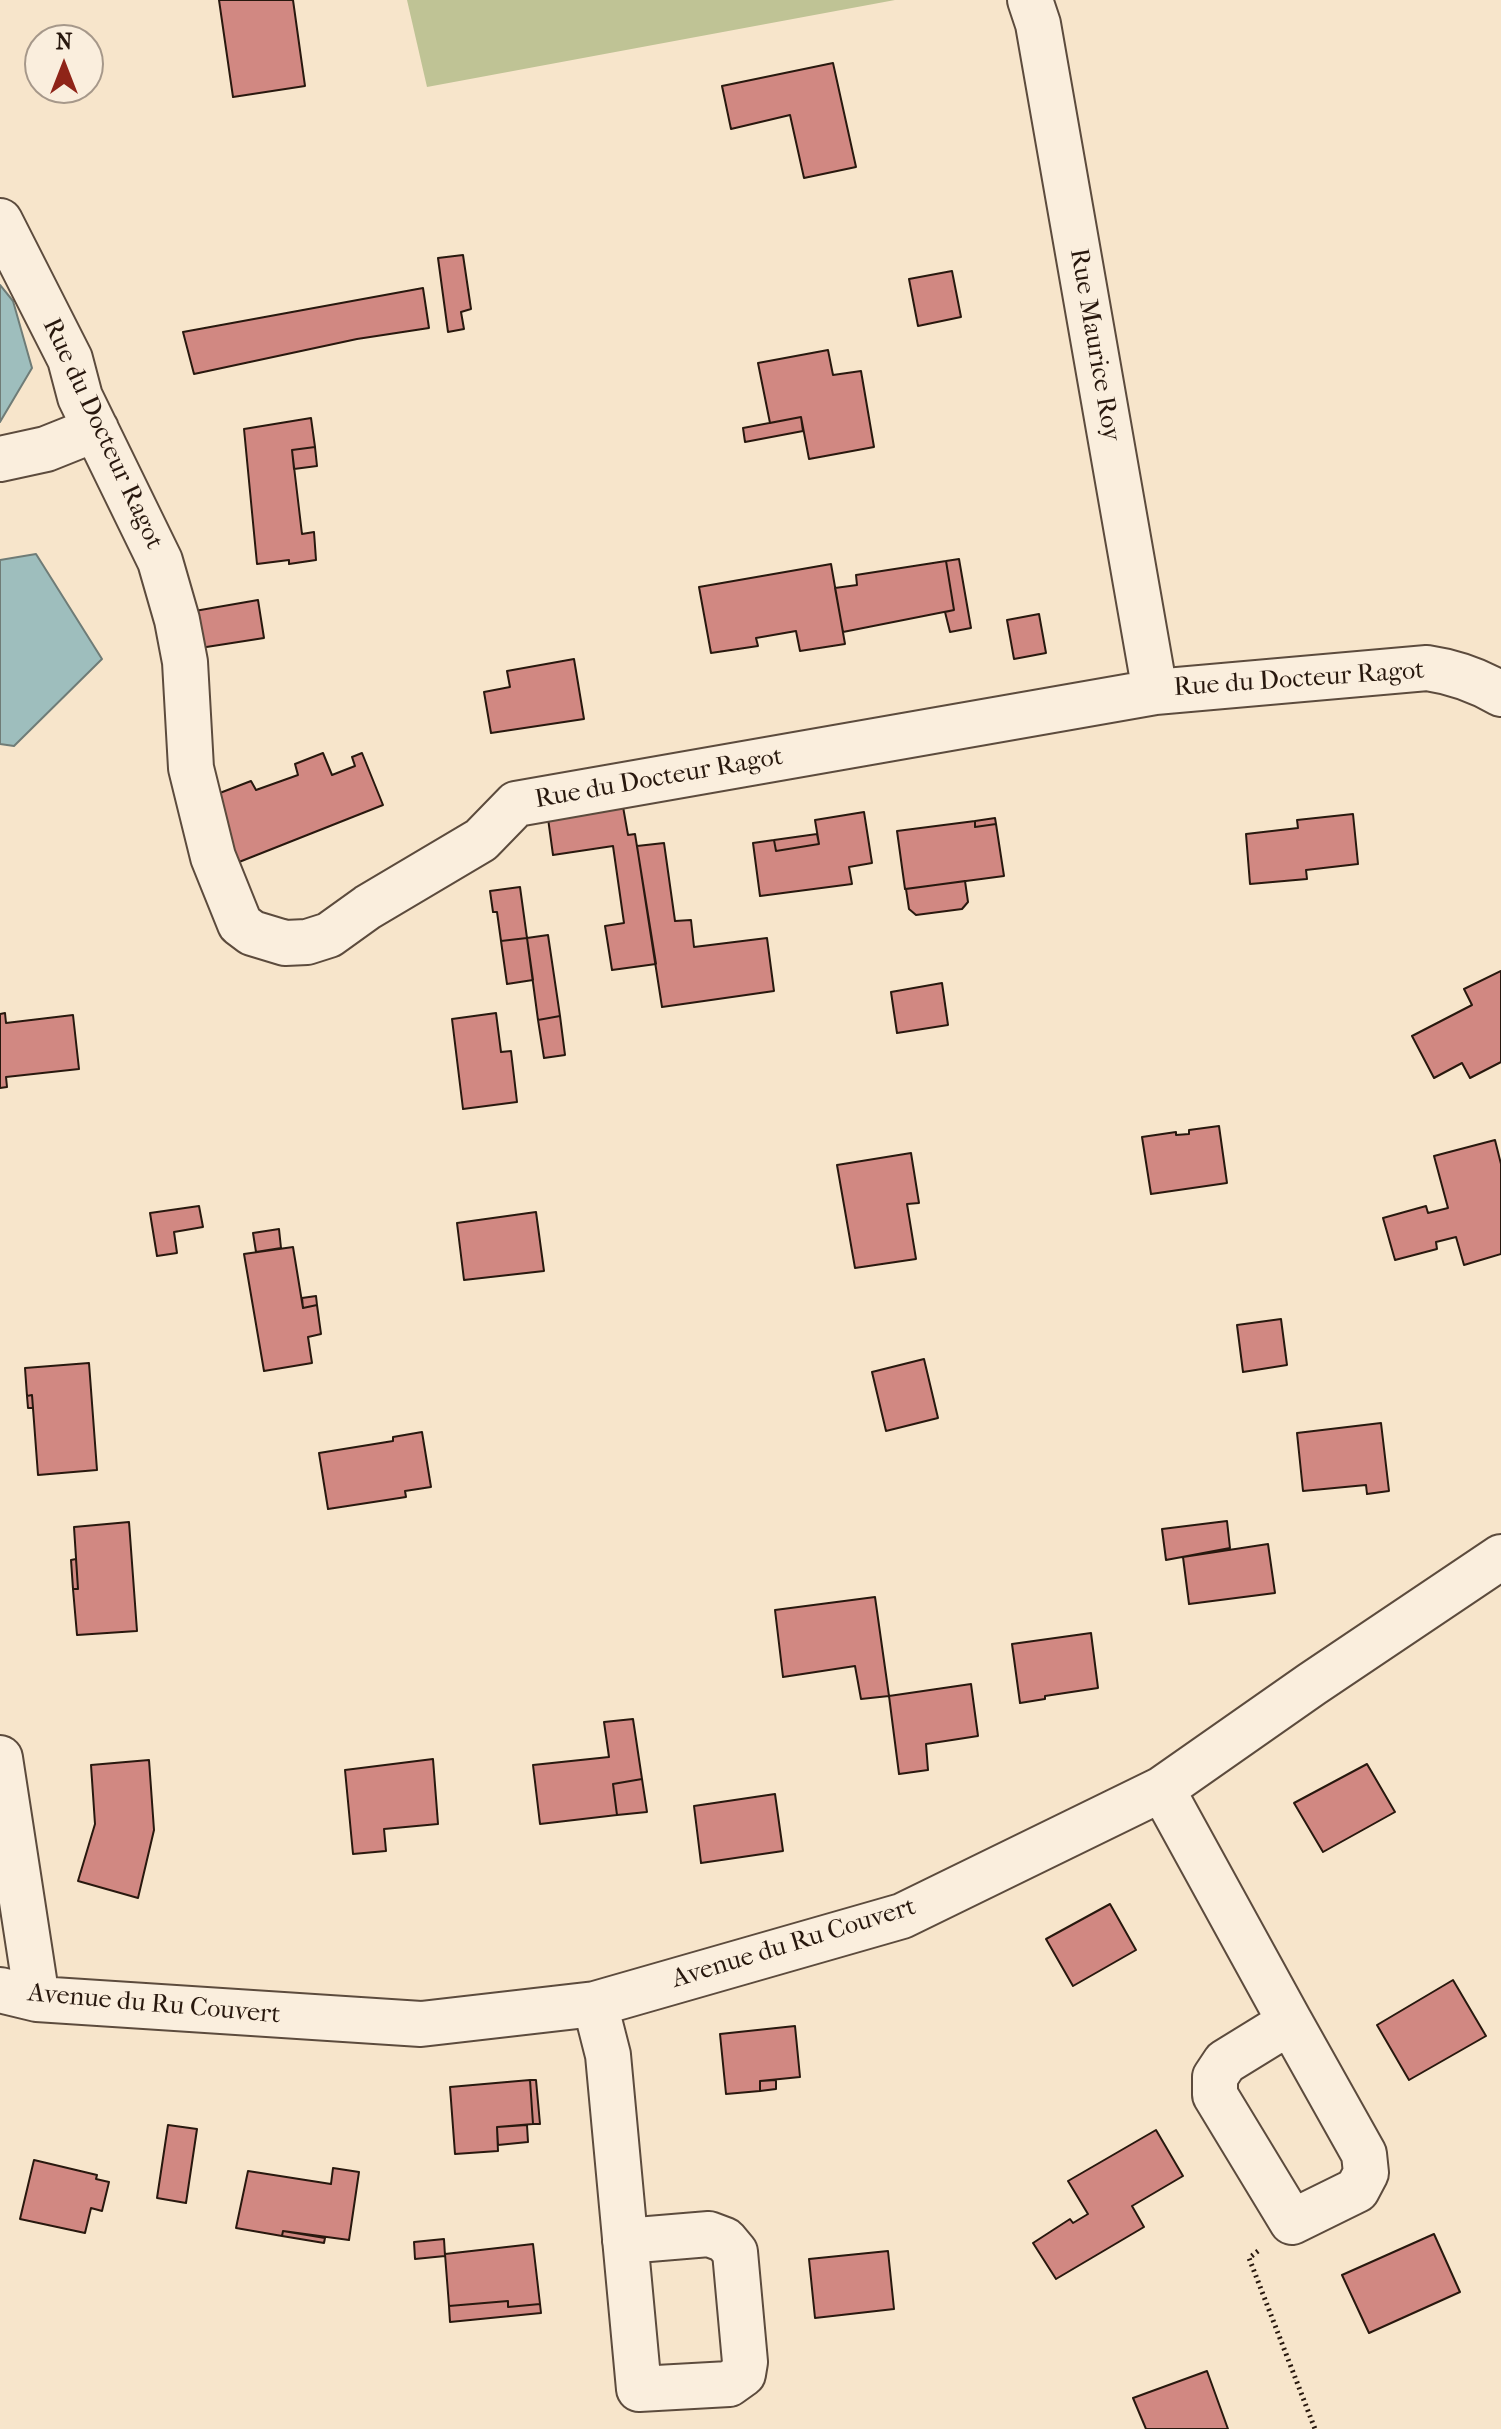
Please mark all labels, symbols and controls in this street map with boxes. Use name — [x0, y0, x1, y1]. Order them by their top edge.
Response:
north arrow — [24, 24, 104, 104]
text: N — [56, 29, 72, 55]
street label: Rue Maurice Roy — [1062, 246, 1126, 444]
street label: Rue du Docteur Ragot — [35, 314, 169, 554]
street label: Rue du Docteur Ragot — [1173, 656, 1425, 704]
street label: Rue du Docteur Ragot — [533, 742, 785, 816]
street label: Avenue du Ru Couvert — [668, 1892, 920, 1996]
street label: Avenue du Ru Couvert — [26, 1978, 282, 2032]

